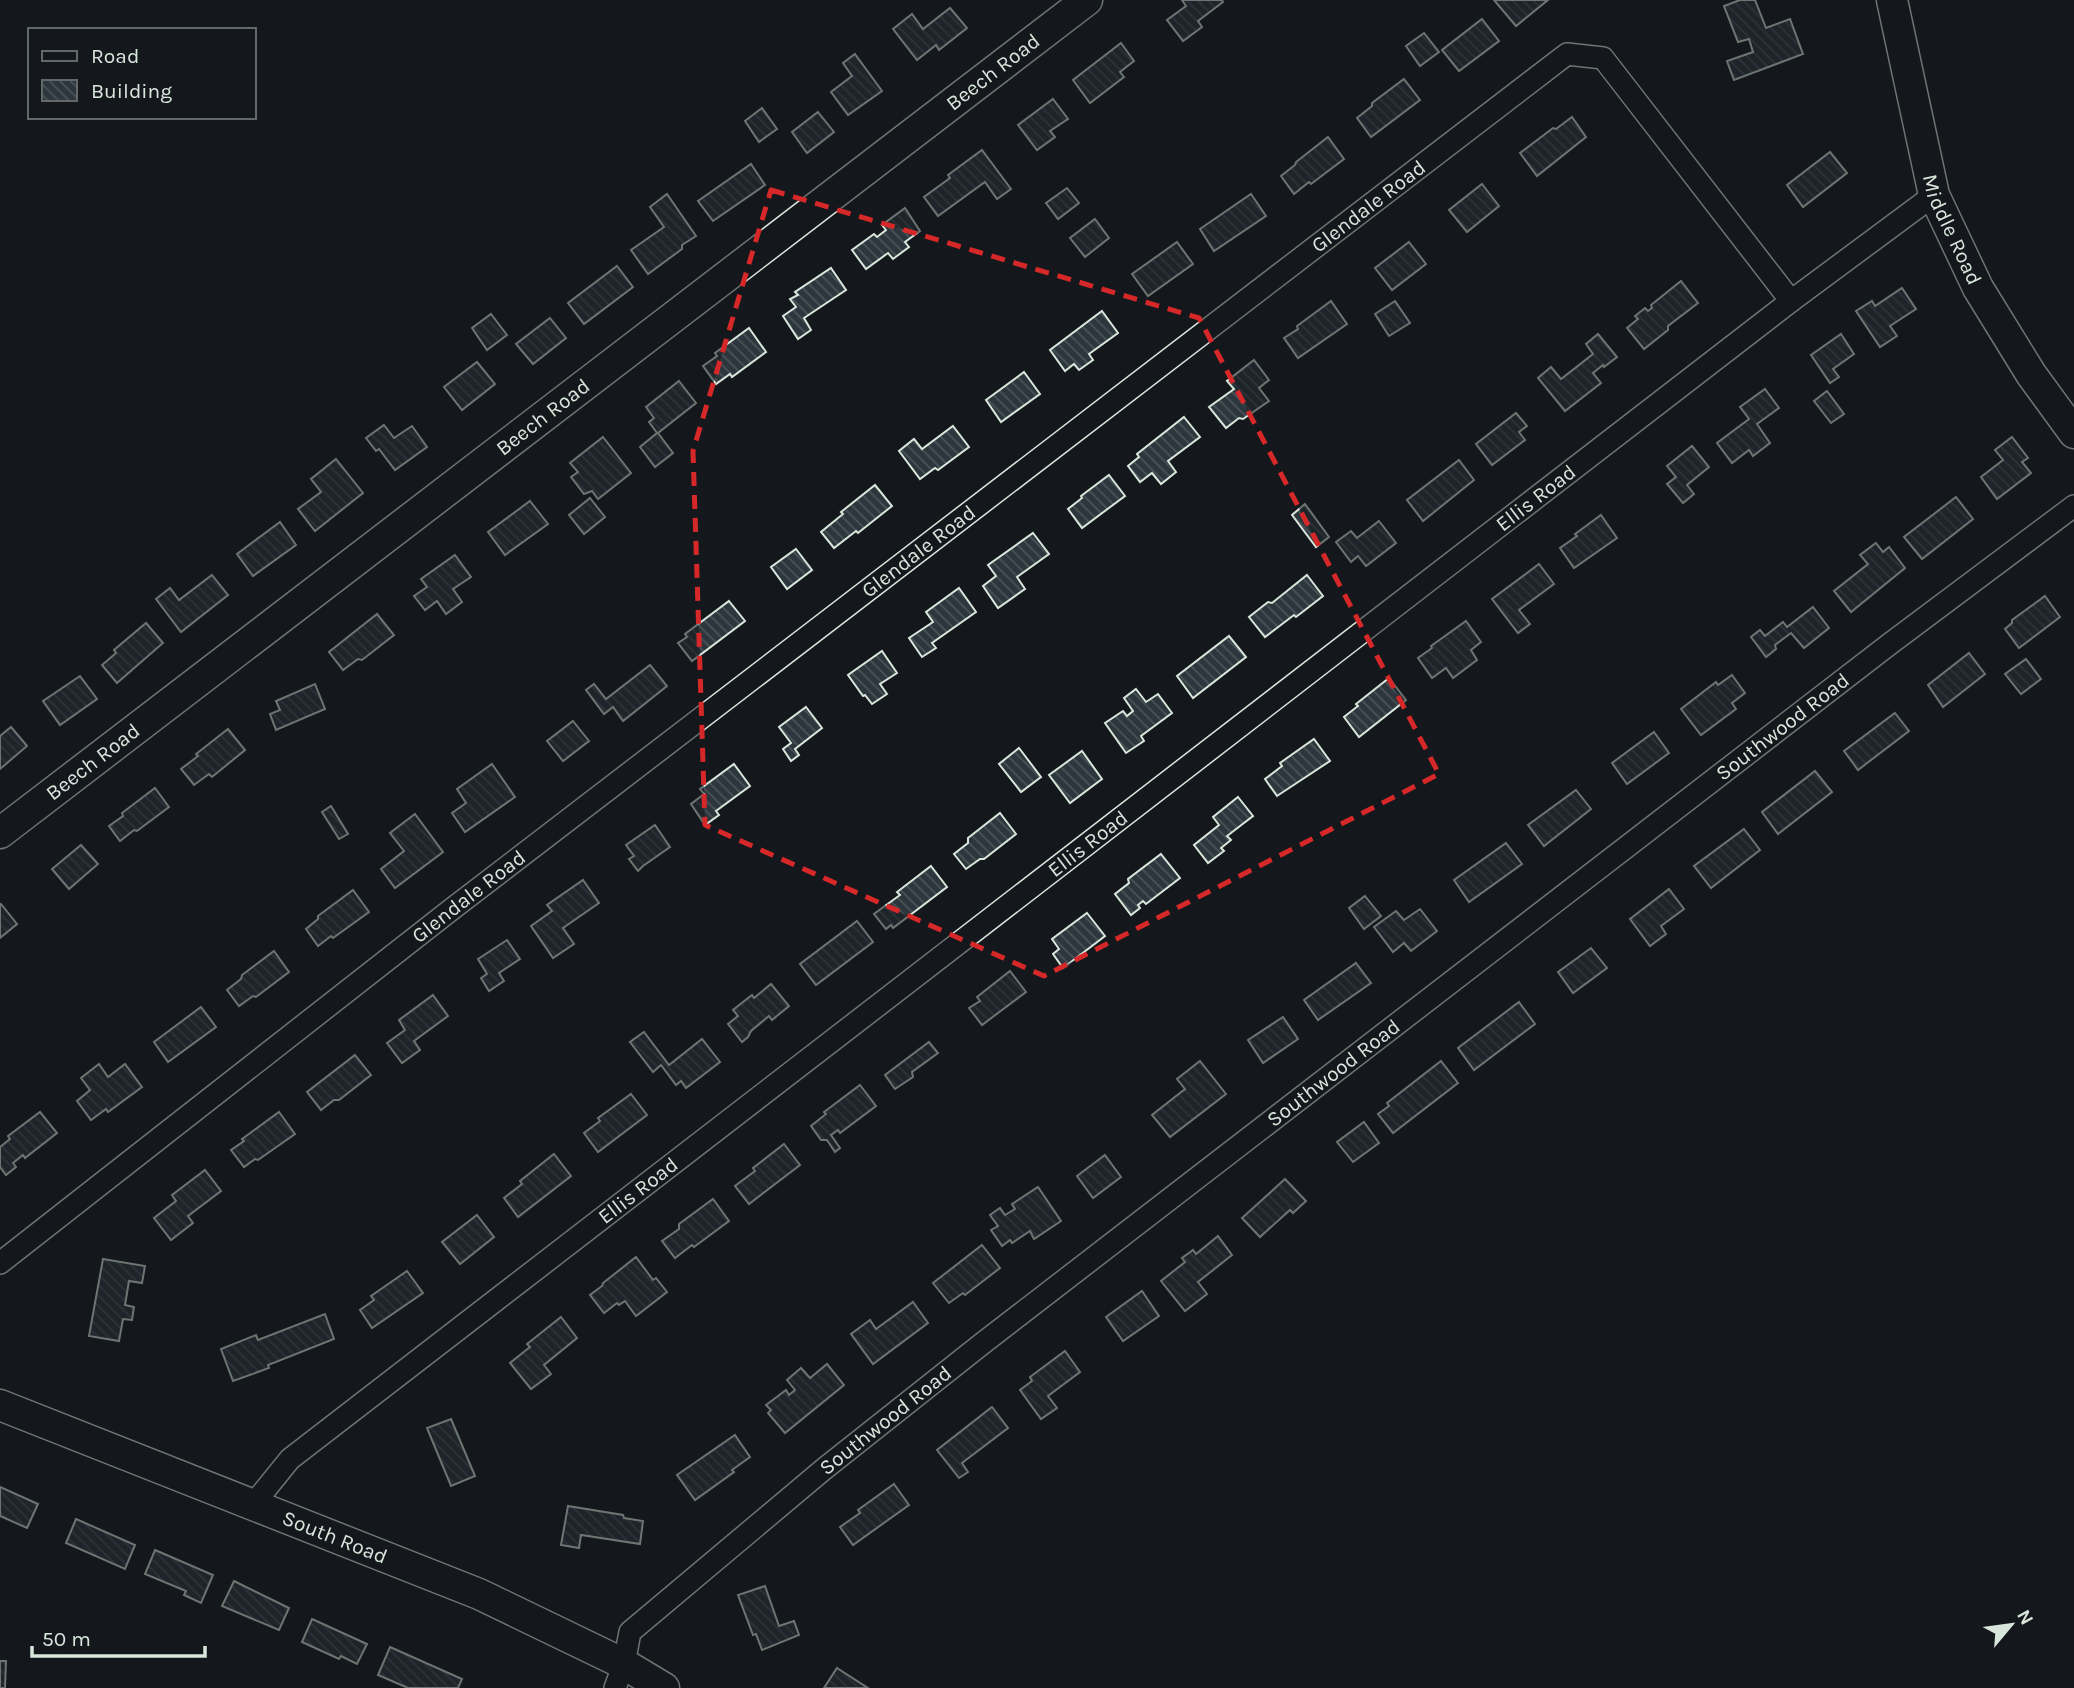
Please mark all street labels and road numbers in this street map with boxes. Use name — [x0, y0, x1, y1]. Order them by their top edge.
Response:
street label: Beech Road — [941, 29, 1045, 116]
street label: Glendale Road — [1307, 155, 1430, 257]
street label: Middle Road — [1918, 172, 1987, 289]
street label: Beech Road — [491, 373, 594, 460]
street label: Ellis Road — [1491, 460, 1581, 536]
street label: Glendale Road — [857, 500, 980, 602]
street label: Southwood Road — [1711, 668, 1854, 785]
street label: Beech Road — [41, 718, 144, 805]
street label: Ellis Road — [1043, 805, 1132, 882]
street label: Glendale Road — [407, 845, 530, 948]
street label: Southwood Road — [1262, 1014, 1405, 1132]
street label: Ellis Road — [593, 1152, 683, 1229]
street label: Southwood Road — [815, 1361, 956, 1480]
street label: South Road — [279, 1506, 391, 1569]

